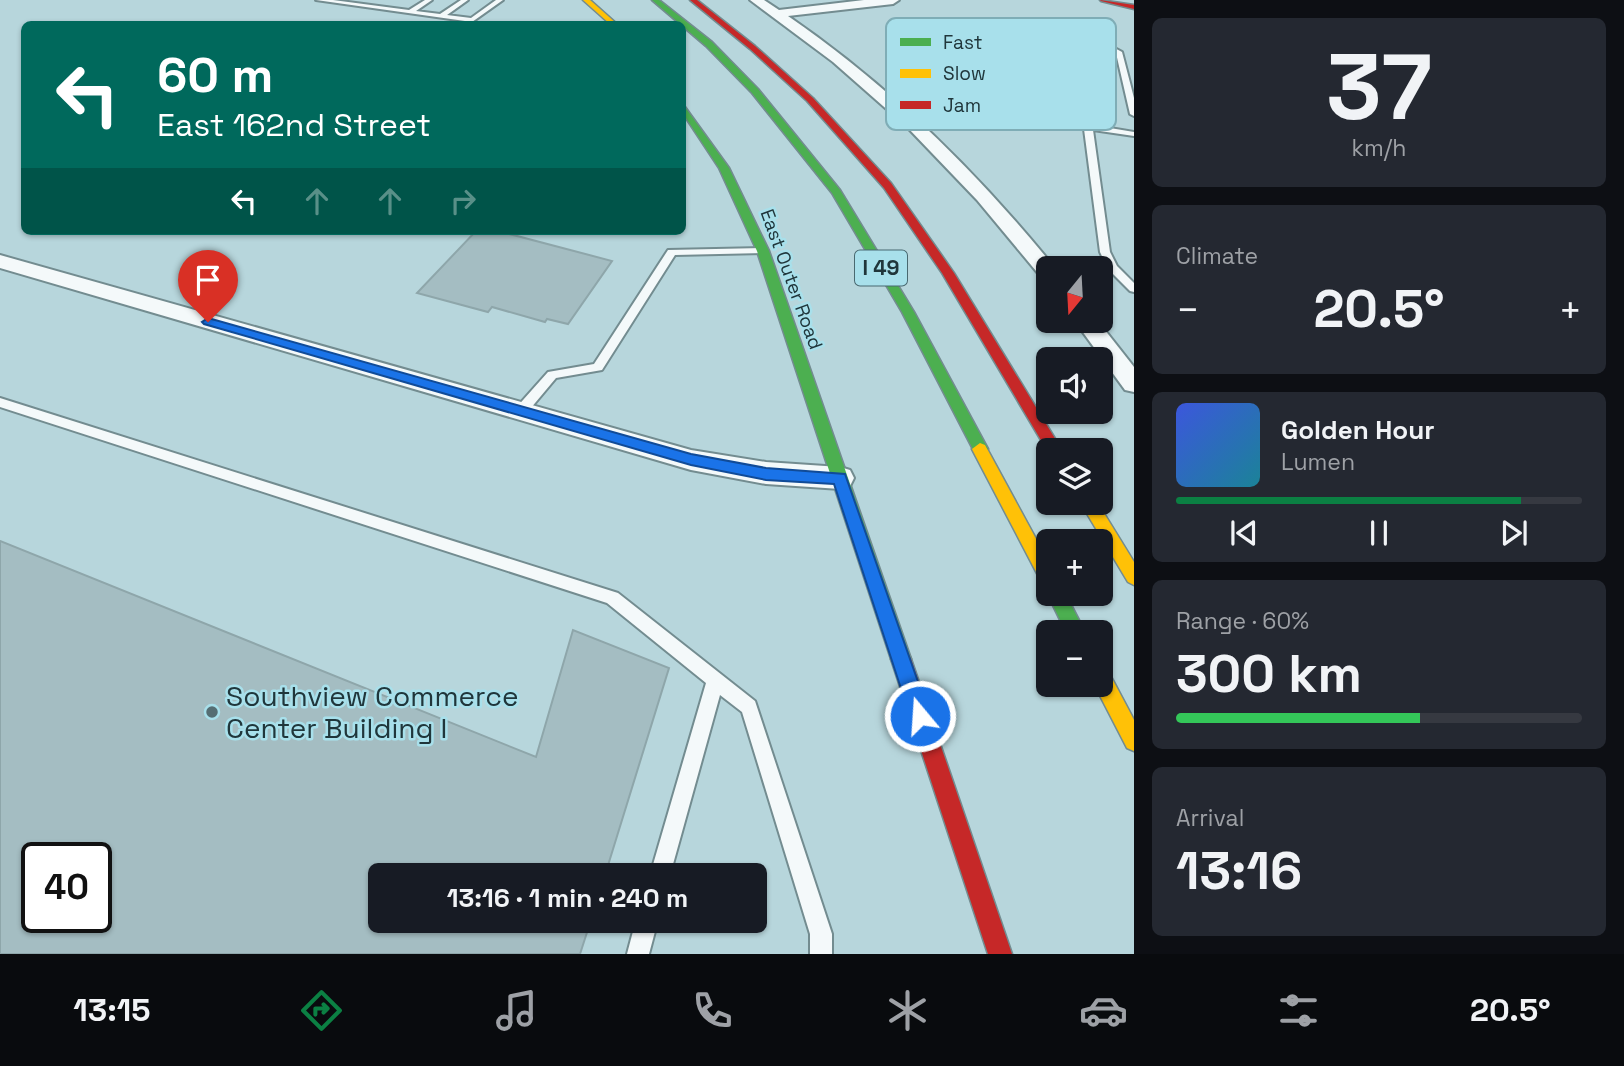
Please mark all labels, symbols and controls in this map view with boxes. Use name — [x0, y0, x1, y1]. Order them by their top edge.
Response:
legend — [886, 18, 1116, 130]
text: 37 — [1326, 29, 1432, 146]
text: Fast — [943, 30, 983, 55]
text: 60 m — [157, 44, 273, 106]
icon: left — [42, 49, 133, 140]
text: Slow — [943, 61, 986, 86]
text: Jam — [943, 93, 981, 118]
text: East 162nd Street — [157, 105, 431, 145]
text: km/h — [1352, 133, 1406, 163]
icon: left — [225, 182, 263, 220]
icon: ahead — [298, 182, 336, 220]
icon: ahead — [371, 182, 409, 220]
icon: right — [444, 182, 482, 220]
street label: East Outer Road — [755, 206, 829, 353]
text: Climate — [1176, 241, 1258, 271]
pin — [178, 250, 238, 322]
road number: I 49 — [855, 250, 907, 286]
north arrow — [1036, 256, 1113, 332]
map controls — [1036, 256, 1113, 697]
icon: arrive — [189, 261, 227, 299]
text: 20.5° — [1313, 276, 1445, 342]
text: − — [1176, 286, 1200, 334]
text: + — [1558, 286, 1582, 334]
button: sound — [1036, 347, 1113, 424]
text: Golden Hour — [1281, 413, 1435, 447]
button: layers — [1036, 438, 1113, 515]
text: Lumen — [1281, 447, 1355, 477]
icon: previous — [1225, 514, 1263, 552]
icon: pause — [1360, 514, 1398, 552]
icon: next — [1495, 514, 1533, 552]
button: + — [1036, 529, 1113, 606]
text: Range · 60% — [1176, 606, 1309, 636]
button: − — [1036, 620, 1113, 697]
text: 300 km — [1176, 641, 1362, 707]
place label: Southview Commerce Center Building I — [226, 678, 518, 746]
position arrow — [883, 679, 957, 753]
marker: Southview Commerce Center Building I — [204, 704, 220, 720]
text: Arrival — [1176, 803, 1244, 833]
text: 13:16 — [1176, 838, 1302, 904]
speed limit sign: 40 — [21, 842, 112, 933]
text: 13:16 · 1 min · 240 m — [447, 881, 688, 915]
icon: directions — [297, 986, 346, 1035]
icon: music — [492, 986, 541, 1035]
icon: phone — [688, 986, 737, 1035]
icon: climate — [883, 986, 932, 1035]
icon: car — [1079, 986, 1128, 1035]
icon: filters — [1274, 986, 1323, 1035]
text: 13:15 — [73, 990, 150, 1030]
text: 20.5° — [1470, 990, 1551, 1030]

